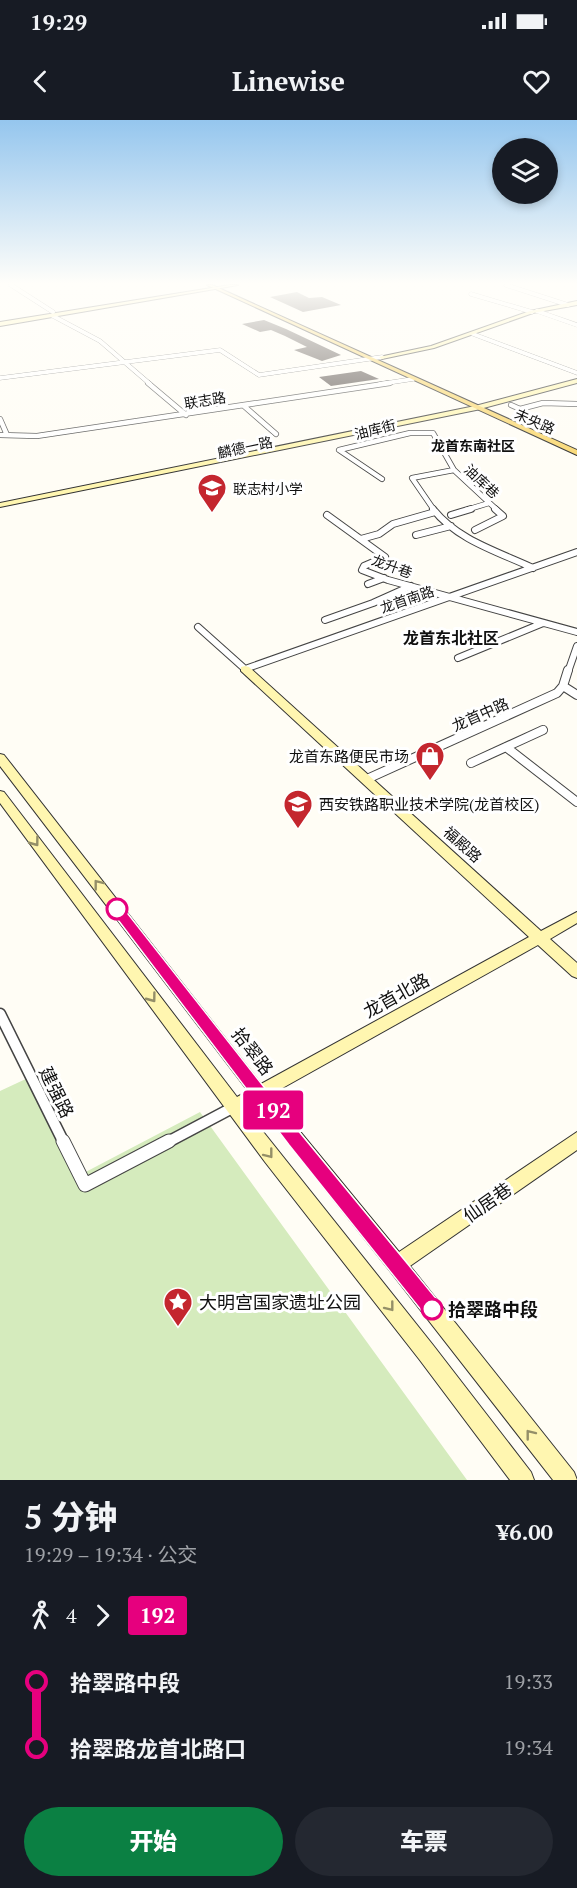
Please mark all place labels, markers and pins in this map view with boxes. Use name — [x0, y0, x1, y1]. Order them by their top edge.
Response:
school or university icon: 联志村小学 — [196, 472, 228, 514]
place label: 联志村小学 — [233, 479, 303, 498]
shop icon: 龙首东路便民市场 — [414, 740, 446, 782]
place label: 龙首东路便民市场 — [289, 746, 409, 766]
school or university icon: 西安铁路职业技术学院(龙首校区) — [282, 788, 314, 830]
place label: 西安铁路职业技术学院(龙首校区) — [319, 794, 539, 814]
unlabelled marker — [106, 898, 128, 920]
place icon: 大明宫国家遗址公园 — [162, 1286, 194, 1328]
place label: 大明宫国家遗址公园 — [199, 1290, 361, 1314]
place label: 拾翠路中段 — [448, 1297, 538, 1321]
marker: 拾翠路中段 — [421, 1298, 443, 1320]

